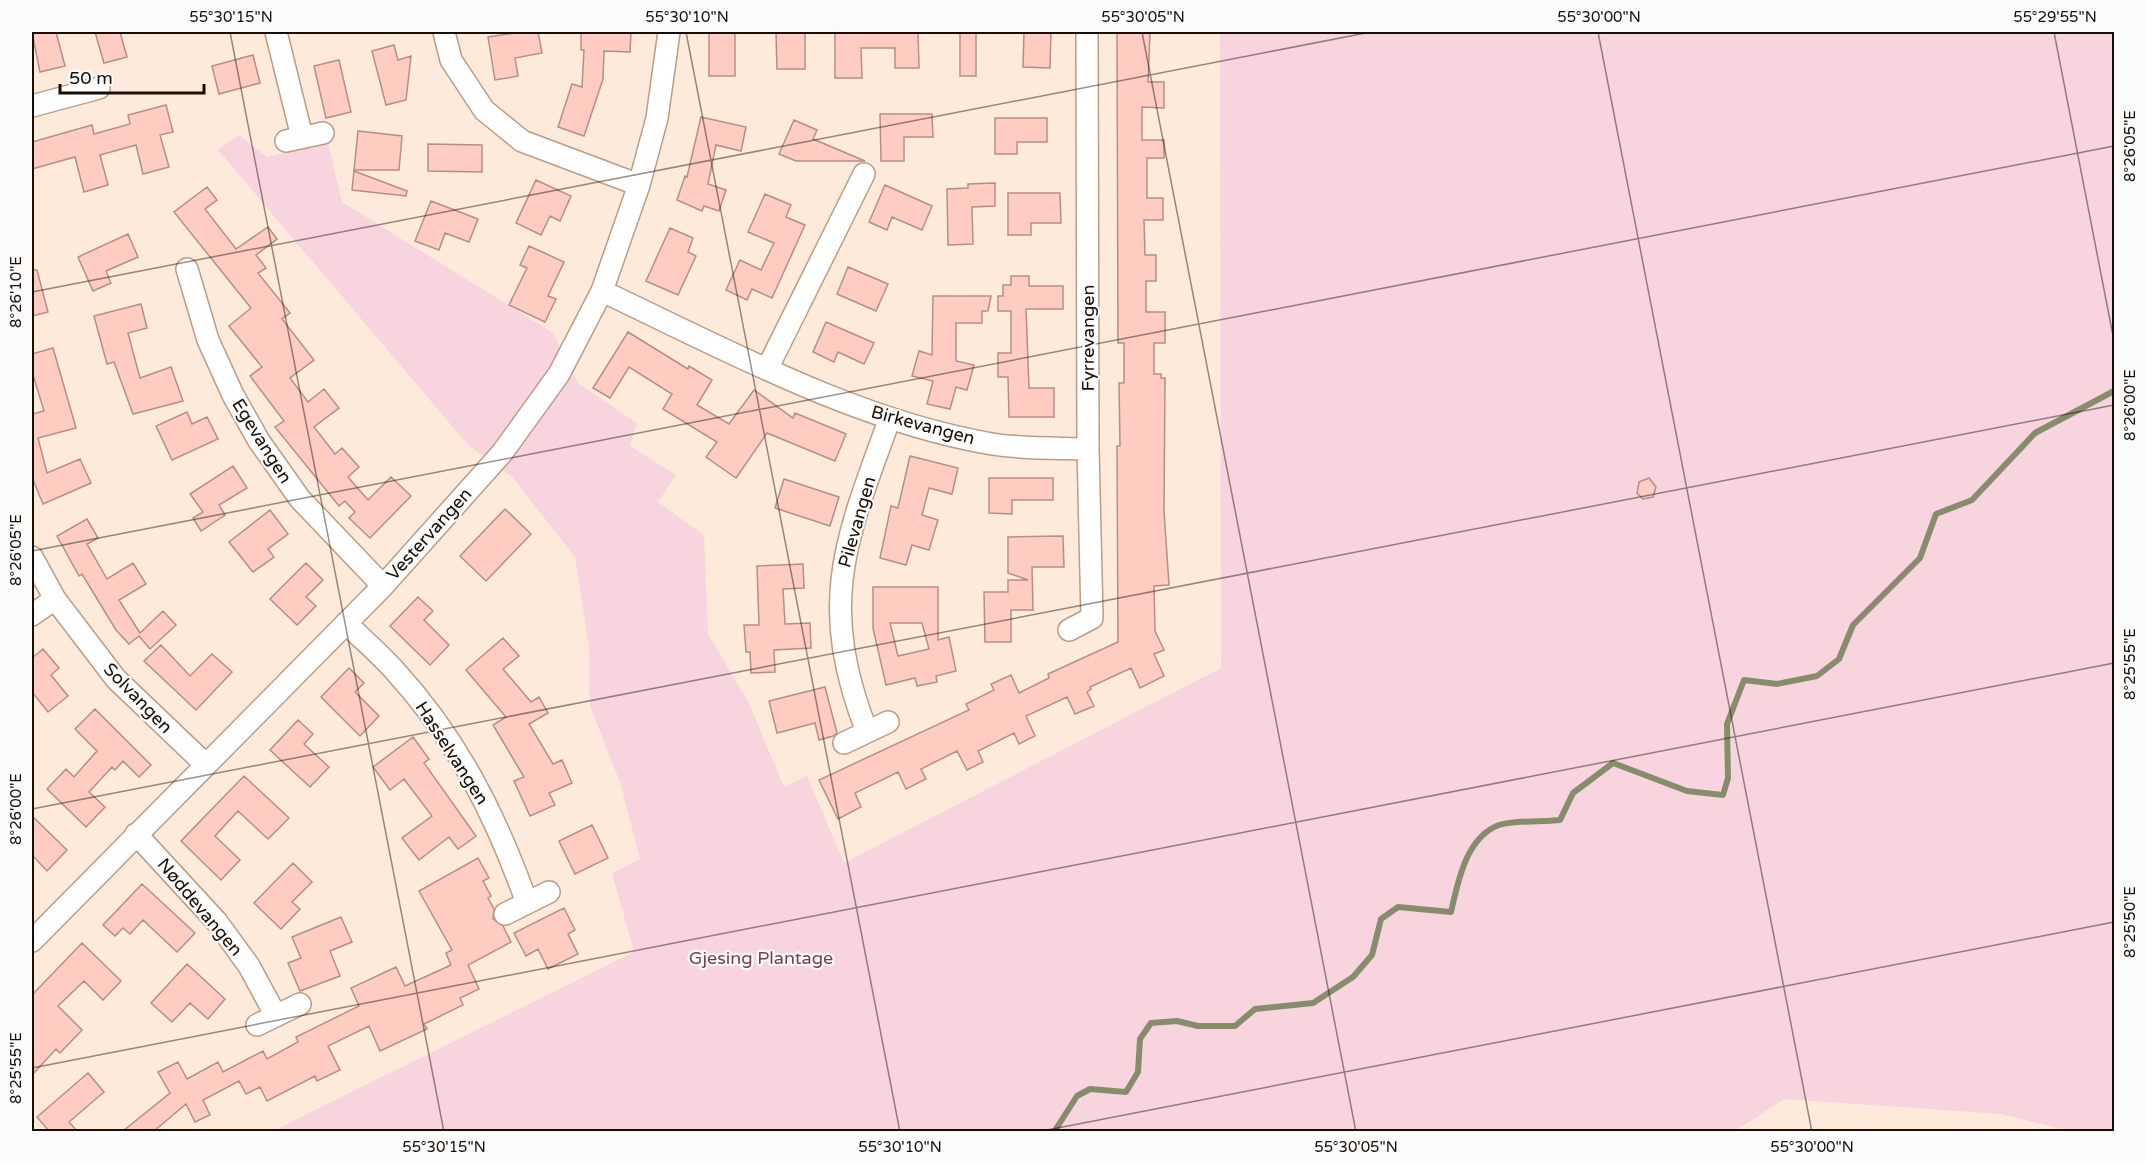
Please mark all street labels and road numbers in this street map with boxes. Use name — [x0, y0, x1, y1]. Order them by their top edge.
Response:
street label: Fyrrevangen — [1077, 285, 1099, 391]
street label: Egevangen — [227, 395, 297, 487]
street label: Birkevangen — [869, 401, 977, 449]
street label: Pilevangen — [833, 474, 881, 570]
street label: Vestervangen — [382, 483, 476, 585]
street label: Solvangen — [99, 658, 177, 738]
street label: Hasselvangen — [410, 697, 494, 809]
street label: Nøddevangen — [153, 854, 247, 960]

